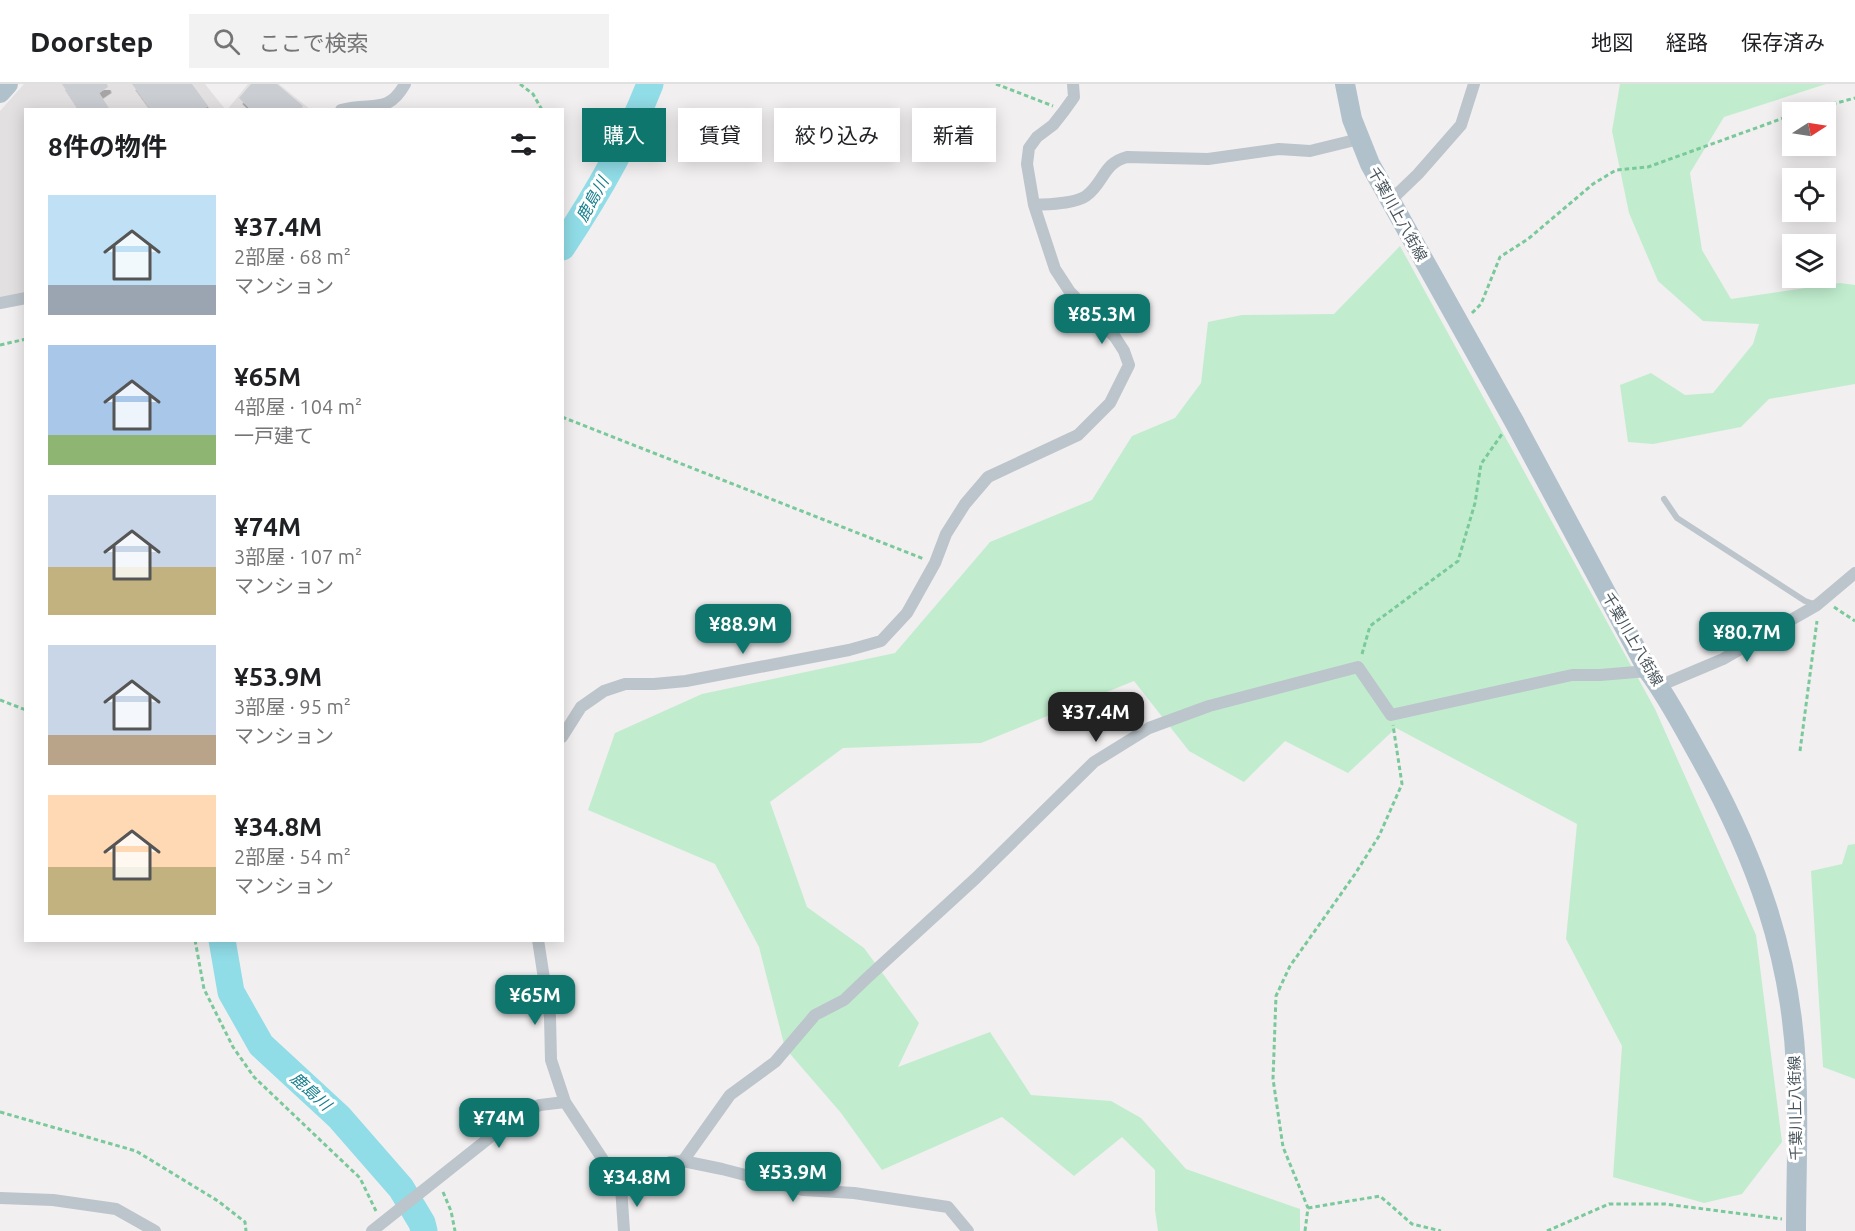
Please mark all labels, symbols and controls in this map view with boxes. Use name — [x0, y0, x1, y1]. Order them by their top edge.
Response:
search box — [189, 14, 609, 68]
icon: search — [210, 25, 243, 58]
text: Doorstep — [30, 26, 153, 57]
text: ここで検索 — [258, 30, 368, 55]
text: 地図 — [1591, 30, 1633, 54]
text: 経路 — [1666, 30, 1708, 54]
text: 保存済み — [1741, 30, 1825, 54]
north arrow — [1782, 102, 1836, 156]
map controls — [1782, 102, 1836, 288]
chip: 購入 — [582, 108, 666, 162]
chip: 賃貸 — [678, 108, 762, 162]
chip: 絞り込み — [774, 108, 900, 162]
chip: 新着 — [912, 108, 996, 162]
icon: filters — [507, 128, 540, 161]
text: 8件の物件 — [48, 132, 167, 161]
street label: 千葉川上八街線 — [1365, 164, 1431, 264]
button: locate — [1782, 168, 1836, 222]
water label: 鹿島川 — [572, 172, 612, 224]
text: ¥37.4M — [234, 212, 322, 241]
icon: home — [96, 219, 168, 291]
button: layers — [1782, 234, 1836, 288]
text: 2部屋 · 68 m² — [234, 245, 351, 268]
text: マンション — [234, 274, 334, 297]
pin: ¥85.3M — [1053, 294, 1151, 345]
text: ¥85.3M — [1068, 302, 1136, 325]
text: ¥65M — [234, 362, 301, 391]
icon: home — [96, 369, 168, 441]
text: 4部屋 · 104 m² — [234, 395, 362, 418]
text: 一戸建て — [234, 424, 314, 447]
text: ¥74M — [234, 512, 301, 541]
icon: home — [96, 519, 168, 591]
text: 3部屋 · 107 m² — [234, 545, 362, 568]
text: マンション — [234, 574, 334, 597]
street label: 千葉川上八街線 — [1599, 589, 1667, 689]
pin: ¥88.9M — [694, 604, 792, 655]
text: ¥88.9M — [709, 612, 777, 635]
pin: ¥80.7M — [1698, 612, 1796, 663]
text: ¥80.7M — [1713, 620, 1781, 643]
text: ¥53.9M — [234, 662, 322, 691]
icon: home — [96, 669, 168, 741]
pin: ¥37.4M — [1047, 692, 1145, 743]
text: 3部屋 · 95 m² — [234, 695, 351, 718]
text: ¥37.4M — [1062, 700, 1130, 723]
text: マンション — [234, 724, 334, 747]
text: ¥34.8M — [234, 812, 322, 841]
icon: home — [96, 819, 168, 891]
text: 2部屋 · 54 m² — [234, 845, 351, 868]
text: マンション — [234, 874, 334, 897]
pin: ¥65M — [499, 975, 571, 1026]
text: ¥65M — [509, 983, 561, 1006]
street label: 千葉川上八街線 — [1786, 1055, 1804, 1161]
water label: 鹿島川 — [287, 1068, 336, 1115]
pin: ¥74M — [463, 1098, 535, 1149]
text: ¥74M — [473, 1106, 525, 1129]
pin: ¥53.9M — [744, 1152, 842, 1203]
pin: ¥34.8M — [588, 1157, 686, 1208]
text: ¥53.9M — [759, 1160, 827, 1183]
text: ¥34.8M — [603, 1165, 671, 1188]

